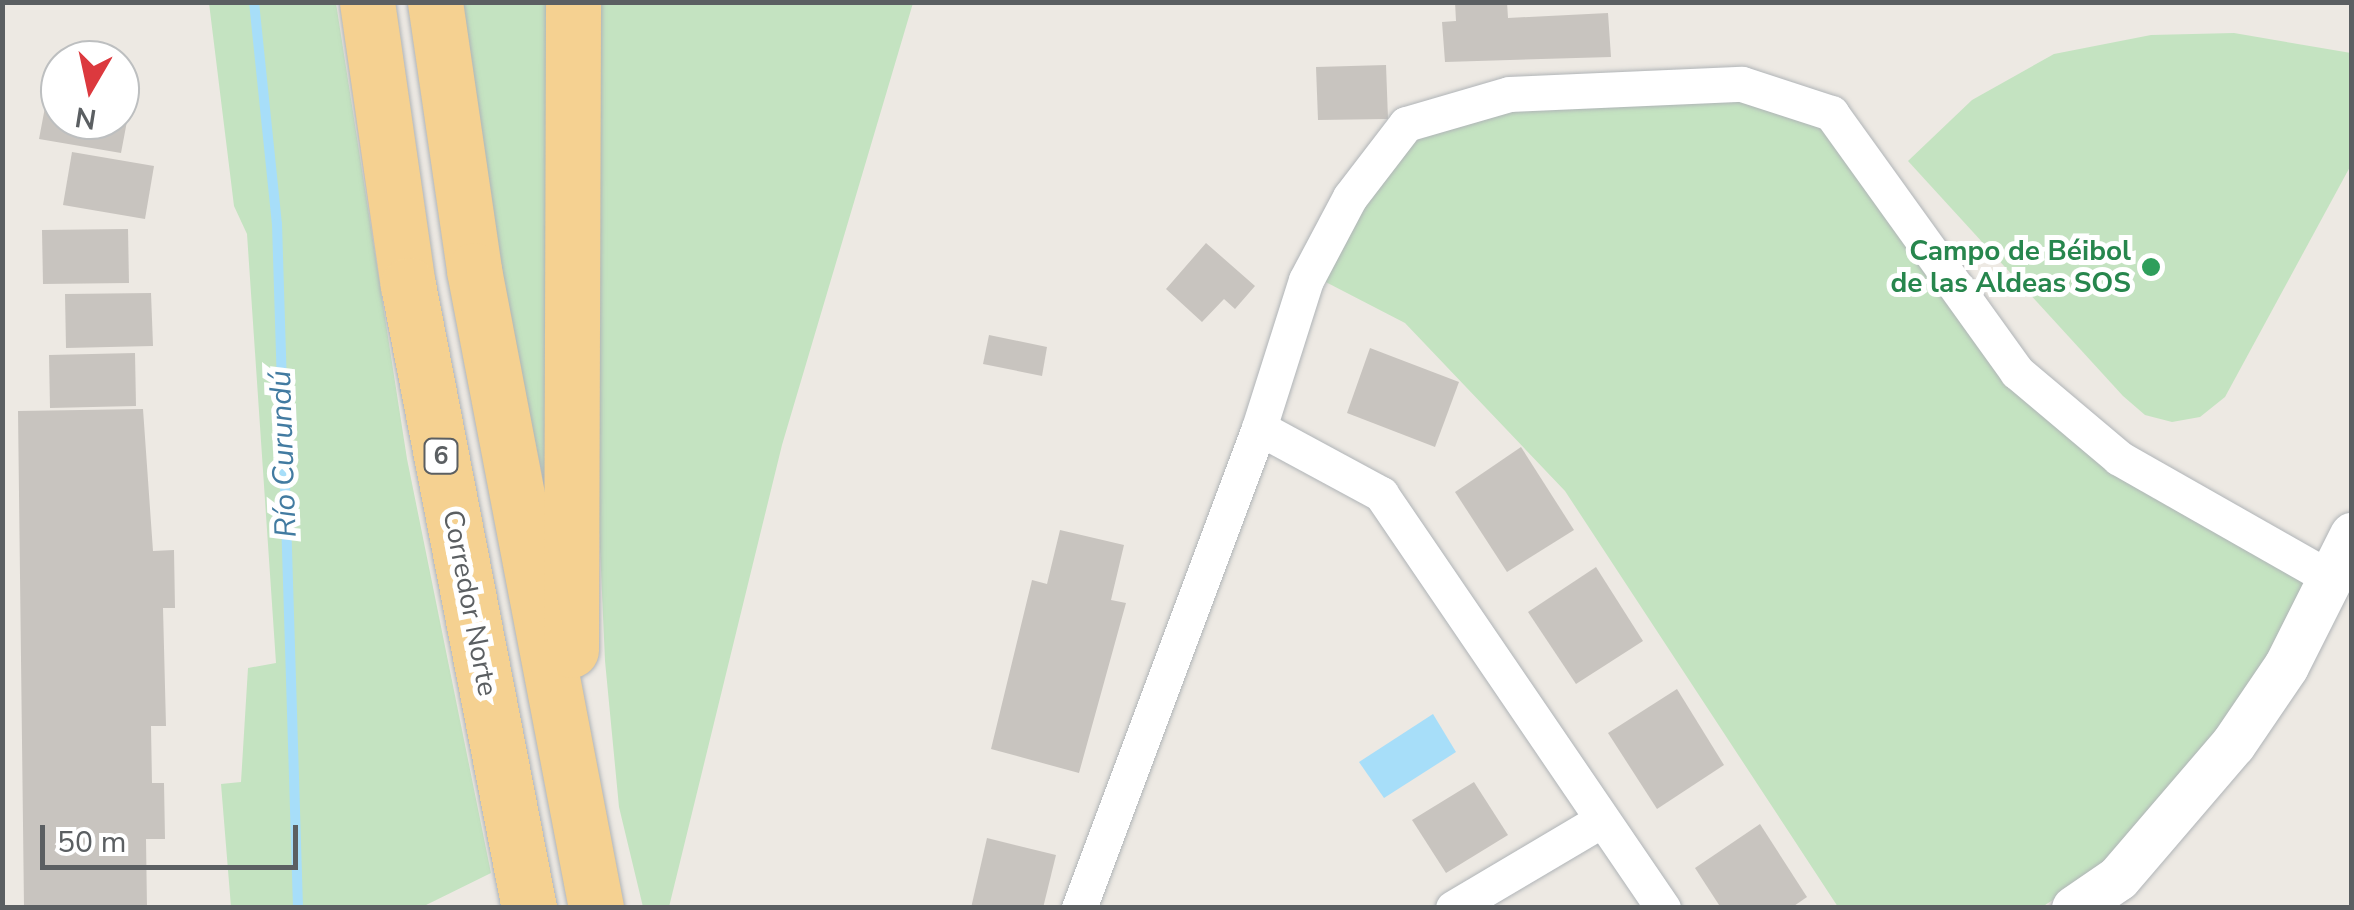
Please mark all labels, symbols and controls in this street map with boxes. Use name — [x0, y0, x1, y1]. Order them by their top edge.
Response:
north arrow — [40, 40, 140, 140]
text: N — [72, 97, 99, 138]
place label: Campo de Béibol de las Aldeas SOS — [1891, 234, 2131, 300]
marker: Campo de Béibol de las Aldeas SOS — [2140, 256, 2162, 278]
water label: Río Curundú — [263, 370, 305, 538]
road number: 6 — [424, 436, 458, 476]
street label: Corredor Norte — [435, 507, 505, 699]
scale bar — [45, 805, 302, 867]
text: 50 m — [57, 822, 126, 863]

